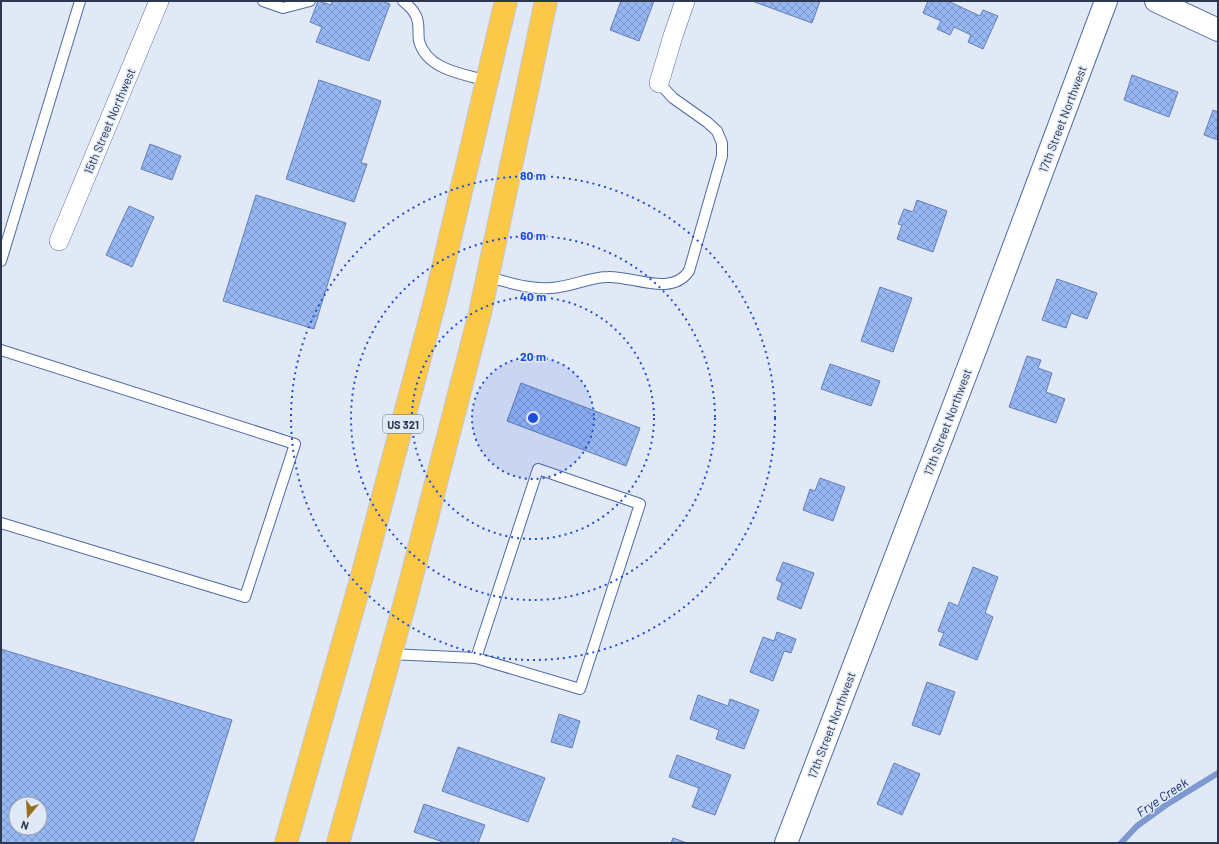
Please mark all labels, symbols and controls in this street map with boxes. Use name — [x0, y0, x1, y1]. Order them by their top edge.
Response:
street label: 17th Street Northwest — [1035, 64, 1089, 174]
street label: 15th Street Northwest — [80, 66, 138, 176]
text: 80 m — [520, 168, 546, 182]
text: 60 m — [520, 228, 546, 242]
text: 40 m — [520, 289, 546, 303]
text: 20 m — [520, 349, 546, 363]
street label: 17th Street Northwest — [920, 367, 974, 477]
centre of rings — [526, 411, 540, 425]
road number: US 321 — [383, 415, 423, 433]
street label: 17th Street Northwest — [804, 670, 858, 780]
water label: Frye Creek — [1133, 774, 1191, 820]
north arrow — [8, 796, 48, 836]
text: N — [19, 819, 30, 833]

